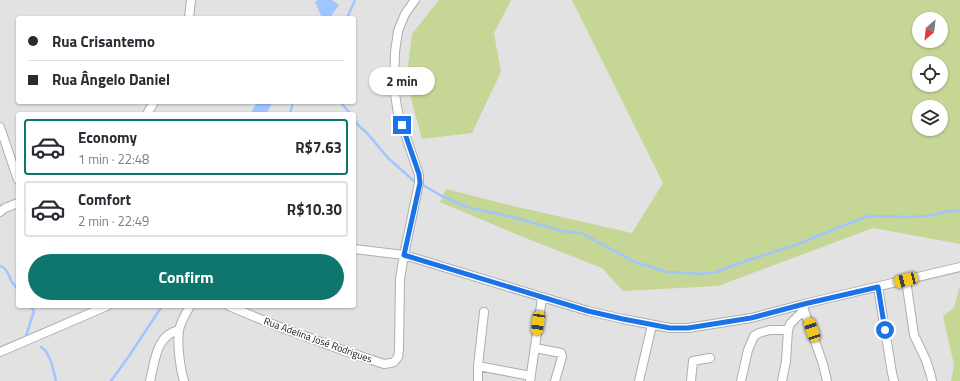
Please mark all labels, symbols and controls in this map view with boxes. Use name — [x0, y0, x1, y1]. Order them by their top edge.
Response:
north arrow — [912, 12, 948, 48]
map controls — [912, 12, 948, 136]
text: Rua Crisantemo — [52, 30, 155, 53]
button: locate — [912, 56, 948, 92]
callout: 2 min — [369, 67, 435, 95]
text: Rua Ângelo Daniel — [52, 68, 170, 91]
text: 2 min — [386, 71, 418, 91]
button: layers — [912, 100, 948, 136]
route end — [393, 116, 411, 134]
text: Economy — [78, 126, 137, 149]
icon: car — [30, 129, 66, 165]
text: R$7.63 — [295, 136, 342, 159]
text: 1 min · 22:48 — [78, 149, 149, 169]
text: Comfort — [78, 188, 131, 211]
icon: car — [30, 191, 66, 227]
text: R$10.30 — [287, 198, 342, 221]
text: 2 min · 22:49 — [78, 211, 149, 231]
button: Confirm — [28, 254, 344, 300]
car — [893, 271, 919, 289]
car — [530, 310, 546, 336]
street label: Rua Adelina José Rodrigues — [262, 313, 375, 367]
car — [802, 317, 822, 343]
route start — [876, 321, 894, 339]

